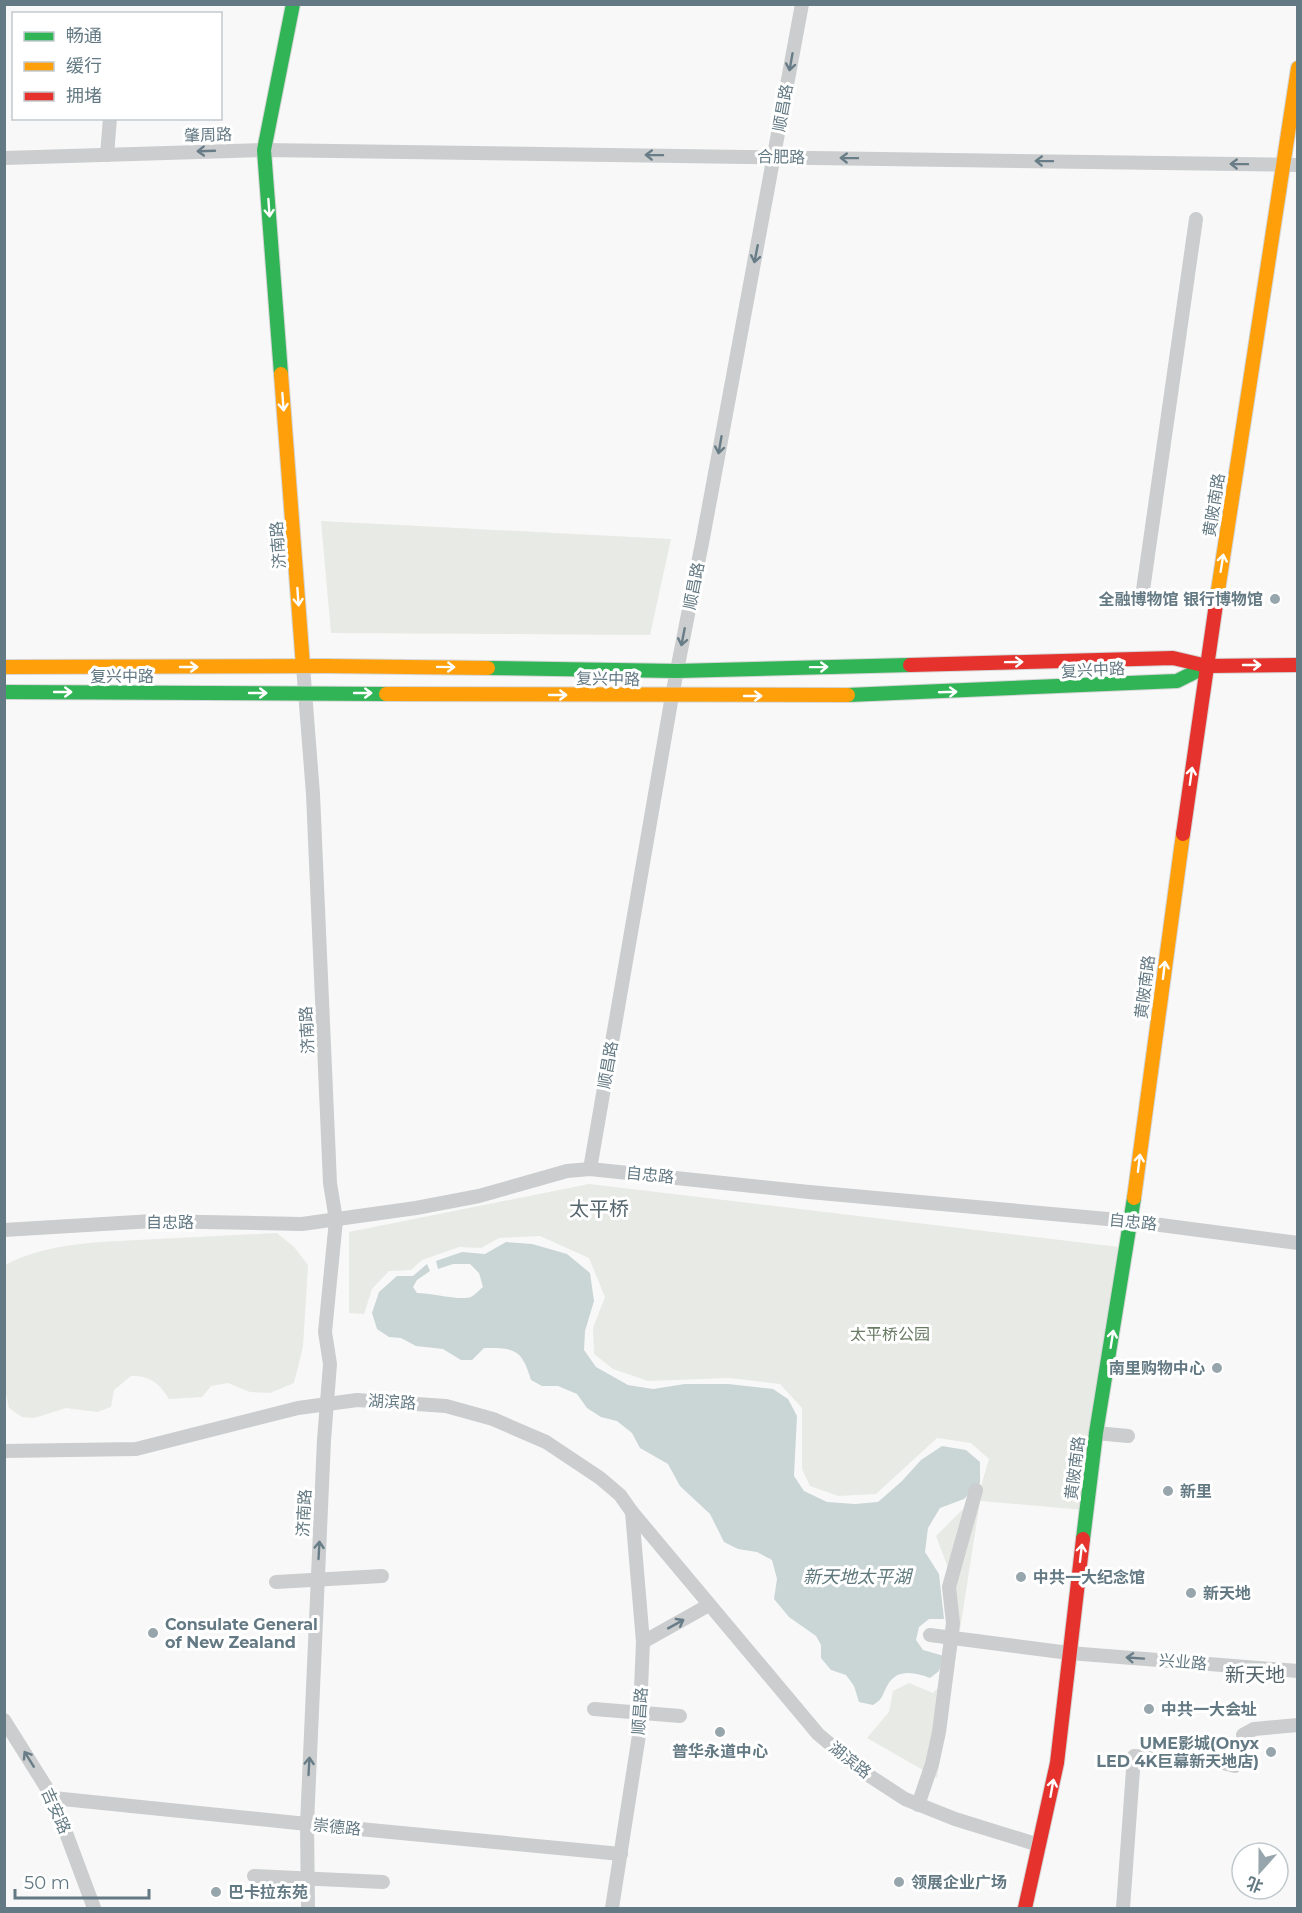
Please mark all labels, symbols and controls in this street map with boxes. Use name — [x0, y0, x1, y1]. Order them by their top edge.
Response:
legend — [12, 12, 222, 120]
text: 畅通 — [66, 25, 102, 47]
one-way arrow — [785, 52, 796, 71]
text: 缓行 — [66, 55, 102, 77]
street label: 顺昌路 — [769, 83, 797, 133]
text: 拥堵 — [66, 85, 102, 107]
street label: 肇周路 — [184, 125, 232, 145]
one-way arrow — [196, 146, 216, 157]
street label: 合肥路 — [757, 147, 805, 167]
one-way arrow — [645, 150, 665, 161]
one-way arrow — [840, 153, 860, 164]
one-way arrow — [1035, 156, 1055, 167]
one-way arrow — [1230, 159, 1250, 170]
one-way arrow — [263, 197, 274, 217]
one-way arrow — [750, 243, 761, 263]
one-way arrow — [278, 392, 289, 412]
one-way arrow — [714, 435, 725, 455]
street label: 黄陂南路 — [1200, 472, 1228, 538]
street label: 济南路 — [267, 520, 289, 570]
one-way arrow — [1217, 553, 1228, 573]
street label: 顺昌路 — [680, 561, 708, 611]
one-way arrow — [293, 586, 304, 606]
place label: 全融博物馆 银行博物馆 — [1098, 590, 1263, 609]
marker: 全融博物馆 银行博物馆 — [1268, 592, 1282, 606]
one-way arrow — [677, 627, 688, 646]
one-way arrow — [1004, 656, 1024, 668]
street label: 复兴中路 — [1061, 659, 1125, 681]
one-way arrow — [1242, 660, 1262, 671]
one-way arrow — [178, 661, 198, 673]
one-way arrow — [809, 661, 829, 673]
one-way arrow — [435, 662, 455, 673]
street label: 复兴中路 — [90, 667, 154, 686]
street label: 复兴中路 — [576, 669, 640, 689]
one-way arrow — [52, 686, 72, 698]
one-way arrow — [937, 686, 957, 698]
one-way arrow — [247, 687, 267, 699]
one-way arrow — [352, 688, 372, 699]
one-way arrow — [547, 689, 567, 701]
one-way arrow — [742, 690, 762, 702]
one-way arrow — [1185, 767, 1196, 787]
street label: 黄陂南路 — [1132, 954, 1158, 1020]
one-way arrow — [1159, 960, 1170, 980]
street label: 济南路 — [296, 1006, 318, 1054]
street label: 顺昌路 — [594, 1040, 622, 1090]
one-way arrow — [1133, 1154, 1144, 1173]
street label: 自忠路 — [625, 1163, 675, 1187]
district label: 太平桥 — [569, 1197, 629, 1221]
street label: 自忠路 — [1108, 1210, 1158, 1234]
street label: 自忠路 — [146, 1213, 194, 1232]
park label: 太平桥公园 — [850, 1325, 930, 1344]
one-way arrow — [1106, 1330, 1117, 1350]
place label: 南里购物中心 — [1109, 1359, 1205, 1378]
marker: 南里购物中心 — [1210, 1361, 1224, 1375]
street label: 湖滨路 — [368, 1391, 416, 1413]
street label: 黄陂南路 — [1062, 1435, 1088, 1501]
place label: 新里 — [1180, 1482, 1212, 1501]
marker: 新里 — [1161, 1484, 1175, 1498]
street label: 济南路 — [293, 1489, 315, 1537]
one-way arrow — [313, 1541, 324, 1561]
one-way arrow — [1076, 1544, 1087, 1564]
water label: 新天地太平湖 — [803, 1566, 914, 1588]
place label: 中共一大纪念馆 — [1033, 1568, 1145, 1587]
marker: 中共一大纪念馆 — [1014, 1570, 1028, 1584]
place label: 新天地 — [1203, 1584, 1251, 1603]
marker: 新天地 — [1184, 1586, 1198, 1600]
place label: Consulate General of New Zealand — [165, 1615, 318, 1652]
one-way arrow — [667, 1618, 684, 1630]
marker: Consulate General of New Zealand — [146, 1626, 160, 1640]
street label: 兴业路 — [1158, 1650, 1208, 1674]
one-way arrow — [1125, 1652, 1145, 1663]
district label: 新天地 — [1225, 1663, 1285, 1687]
street label: 顺昌路 — [629, 1686, 651, 1736]
place label: 中共一大会址 — [1161, 1700, 1257, 1719]
marker: 中共一大会址 — [1142, 1702, 1156, 1716]
marker: 普华永道中心 — [713, 1725, 727, 1739]
place label: UME影城(Onyx LED 4K巨幕新天地店) — [1096, 1734, 1259, 1771]
street label: 湖滨路 — [825, 1738, 875, 1782]
place label: 普华永道中心 — [672, 1742, 768, 1761]
marker: UME影城(Onyx LED 4K巨幕新天地店) — [1264, 1745, 1278, 1759]
one-way arrow — [22, 1751, 34, 1768]
one-way arrow — [304, 1756, 315, 1776]
one-way arrow — [1047, 1779, 1058, 1799]
street label: 吉安路 — [38, 1785, 74, 1837]
street label: 崇德路 — [312, 1815, 362, 1839]
north arrow — [1230, 1841, 1290, 1901]
scale bar — [15, 1862, 148, 1900]
text: 50 m — [24, 1872, 70, 1894]
place label: 领展企业广场 — [911, 1873, 1007, 1892]
text: 北 — [1244, 1873, 1266, 1896]
marker: 领展企业广场 — [892, 1875, 906, 1889]
place label: 巴卡拉东苑 — [228, 1883, 308, 1902]
marker: 巴卡拉东苑 — [209, 1885, 223, 1899]

